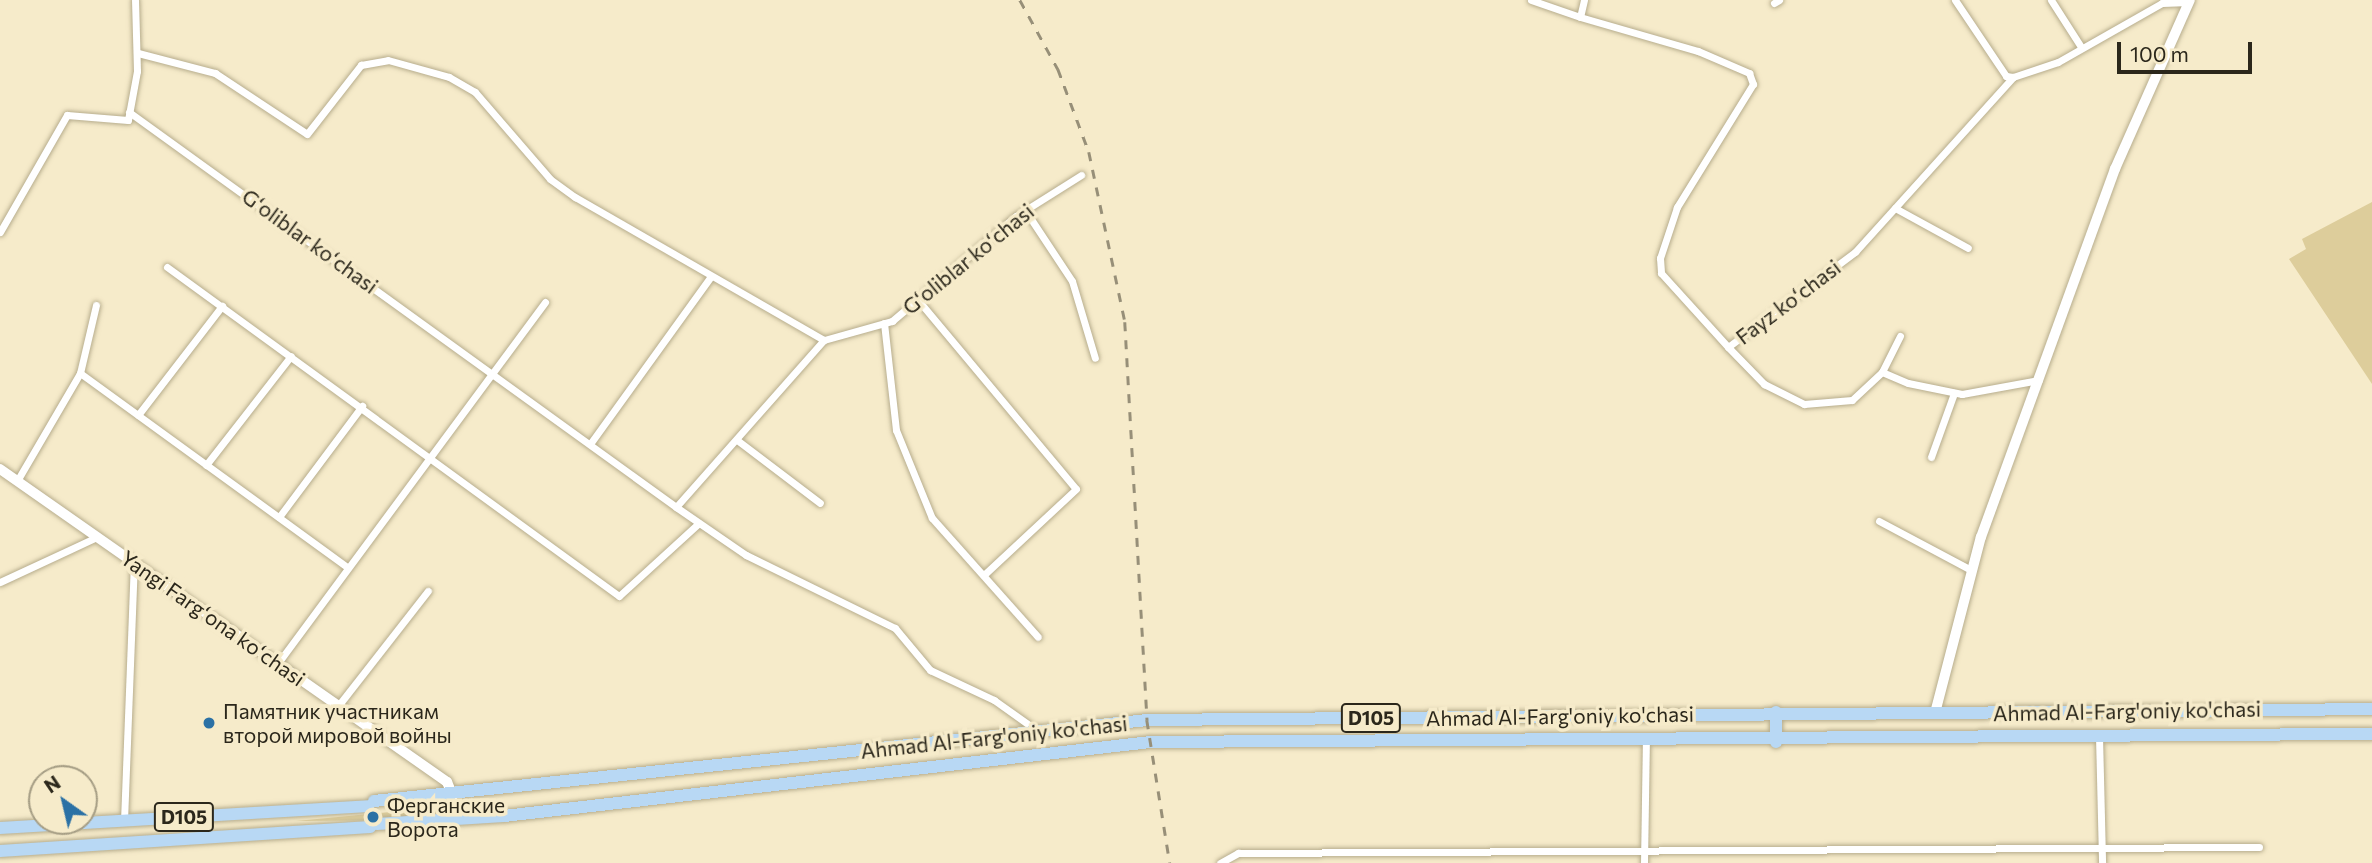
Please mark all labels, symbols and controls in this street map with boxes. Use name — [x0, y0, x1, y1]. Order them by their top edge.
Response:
scale bar — [2120, 28, 2255, 72]
text: 100 m — [2130, 41, 2189, 66]
street label: Gʻoliblar koʻchasi — [237, 183, 383, 299]
street label: Gʻoliblar koʻchasi — [897, 198, 1039, 320]
street label: Fayz koʻchasi — [1731, 255, 1845, 349]
street label: Yangi Fargʻona koʻchasi — [116, 545, 310, 691]
street label: Ahmad Al-Farg'oniy ko'chasi — [1993, 696, 2261, 726]
place label: Памятник участникам второй мировой войны — [223, 698, 452, 748]
street label: Ahmad Al-Farg'oniy ko'chasi — [1426, 701, 1694, 731]
road number: D105 — [1340, 702, 1402, 734]
street label: Ahmad Al-Farg'oniy ko'chasi — [859, 710, 1129, 764]
marker: Памятник участникам второй мировой войны — [201, 715, 217, 731]
north arrow — [28, 765, 98, 835]
text: N — [40, 770, 64, 797]
place label: Ферганские Ворота — [387, 792, 505, 842]
road number: D105 — [152, 802, 216, 832]
marker: Ферганские Ворота — [365, 809, 381, 825]

